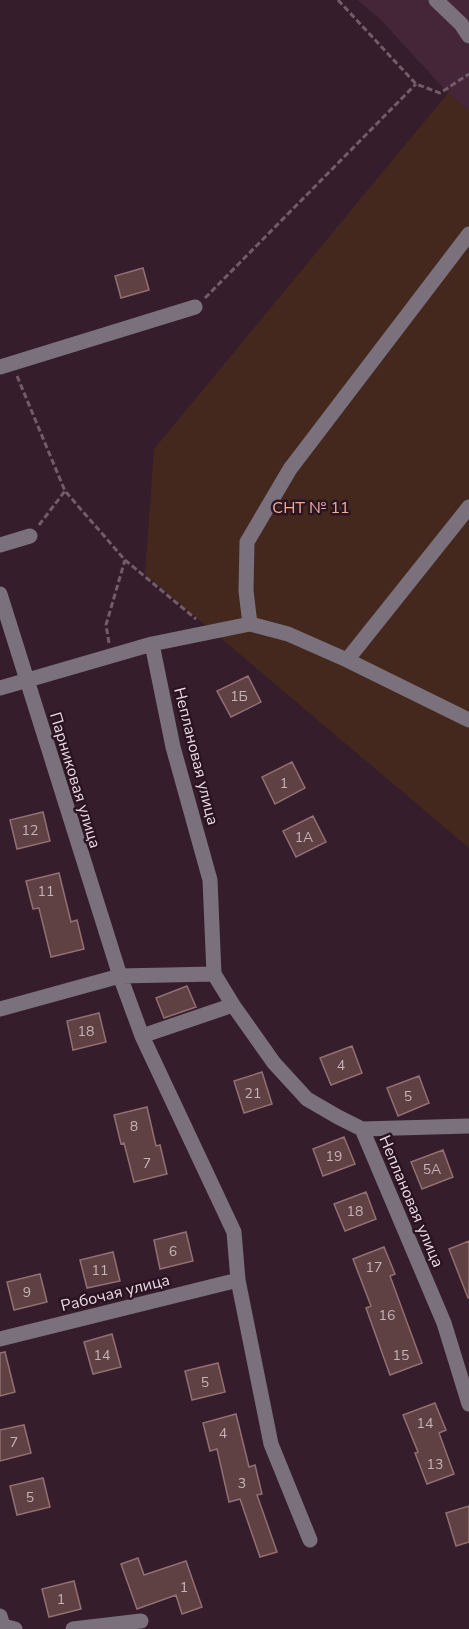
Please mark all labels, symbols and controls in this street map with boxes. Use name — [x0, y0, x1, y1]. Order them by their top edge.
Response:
park label: СНТ № 11 — [272, 497, 350, 519]
street label: Неплановая улица — [168, 685, 224, 827]
house number: 1Б — [230, 687, 248, 706]
street label: Парниковая улица — [44, 710, 106, 851]
house number: 1 — [280, 774, 288, 793]
house number: 12 — [22, 821, 38, 840]
house number: 1А — [295, 828, 313, 847]
house number: 11 — [38, 882, 54, 901]
house number: 18 — [78, 1022, 94, 1041]
house number: 4 — [337, 1056, 345, 1075]
house number: 21 — [245, 1084, 261, 1103]
house number: 5 — [404, 1087, 412, 1106]
house number: 8 — [130, 1117, 138, 1136]
street label: Неплановая улица — [373, 1132, 449, 1271]
house number: 19 — [326, 1147, 342, 1166]
house number: 7 — [143, 1154, 151, 1173]
house number: 5А — [423, 1160, 441, 1179]
house number: 18 — [347, 1202, 363, 1221]
house number: 6 — [169, 1242, 177, 1261]
house number: 17 — [366, 1258, 382, 1277]
house number: 11 — [92, 1261, 108, 1280]
street label: Рабочая улица — [58, 1269, 172, 1317]
house number: 9 — [23, 1283, 31, 1302]
house number: 16 — [379, 1306, 395, 1325]
house number: 14 — [94, 1346, 110, 1365]
house number: 15 — [393, 1346, 409, 1365]
house number: 5 — [201, 1373, 209, 1392]
house number: 14 — [417, 1414, 433, 1433]
house number: 4 — [219, 1424, 227, 1443]
house number: 7 — [10, 1433, 18, 1452]
house number: 13 — [427, 1455, 443, 1474]
house number: 3 — [238, 1474, 246, 1493]
house number: 5 — [26, 1488, 34, 1507]
house number: 1 — [180, 1578, 188, 1597]
house number: 1 — [57, 1590, 65, 1609]

